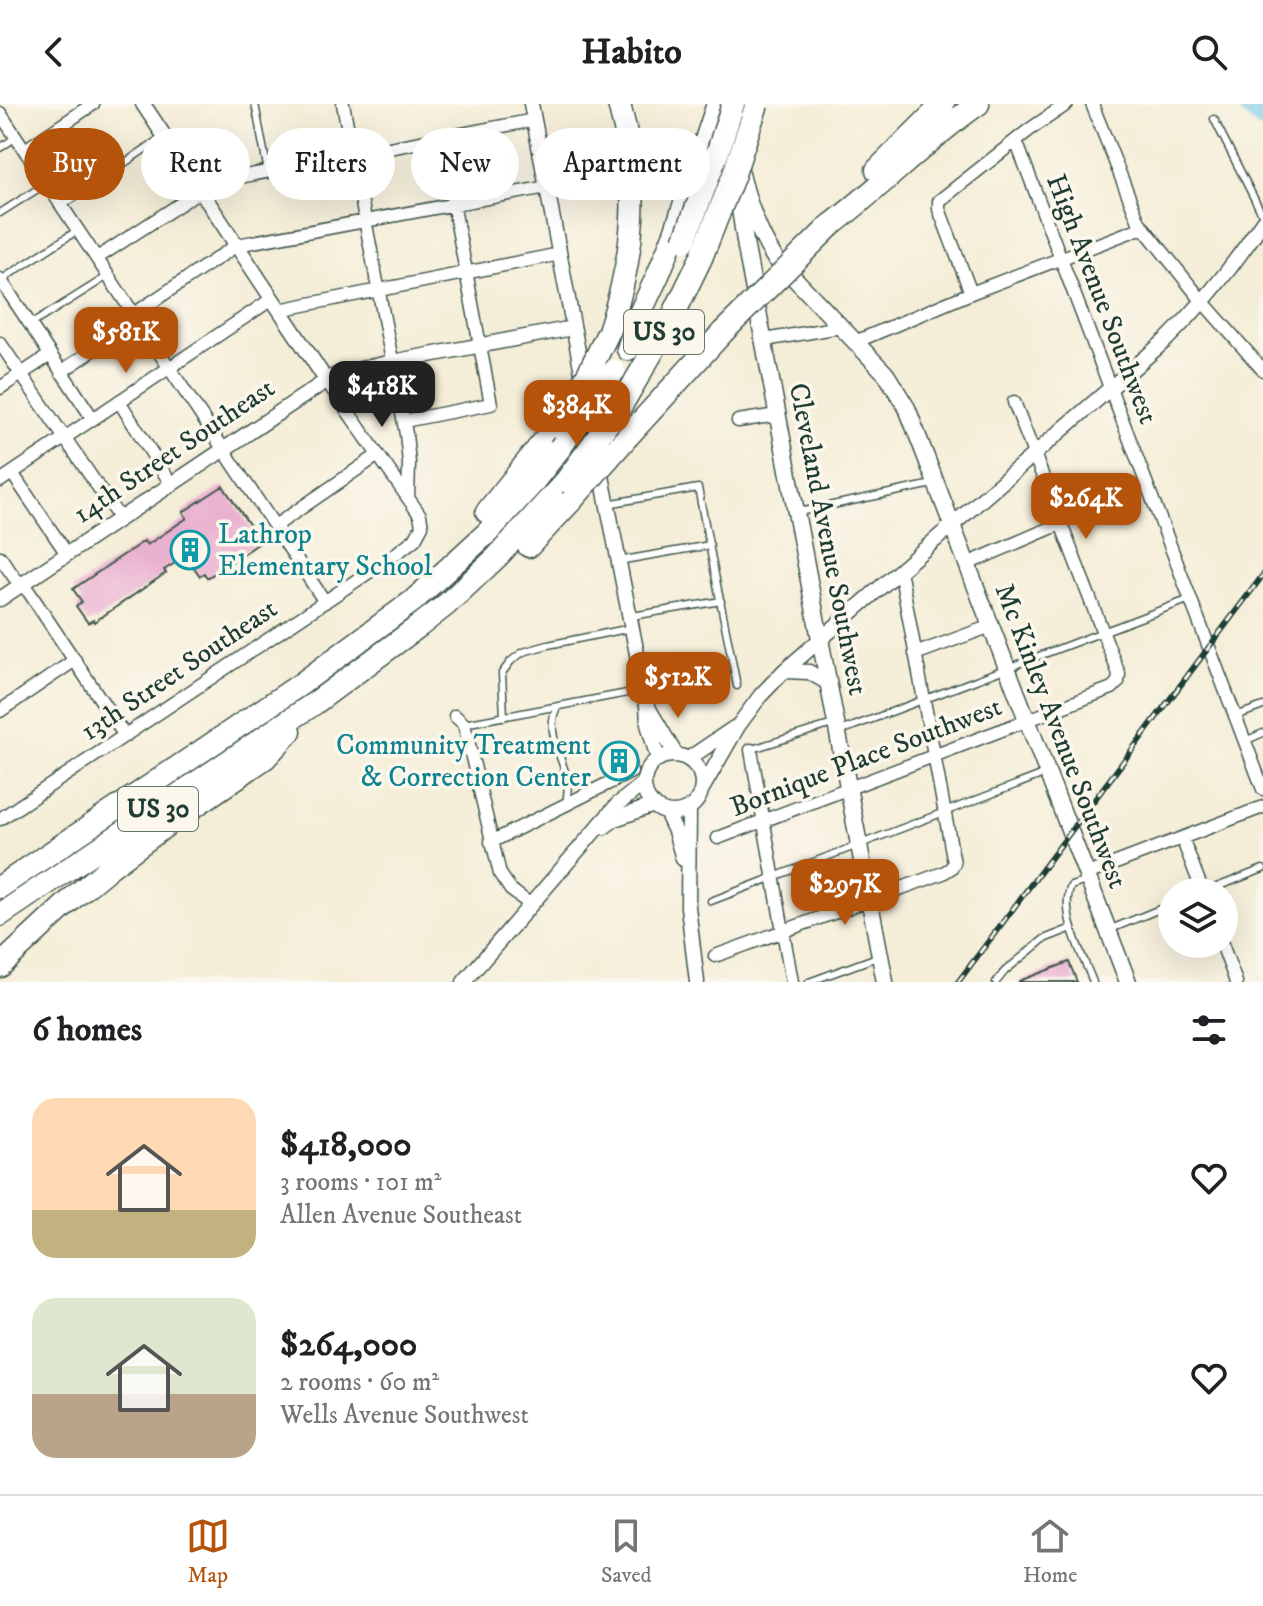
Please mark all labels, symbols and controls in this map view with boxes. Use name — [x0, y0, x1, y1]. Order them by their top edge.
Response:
icon: back — [32, 30, 76, 74]
text: Habito — [581, 30, 682, 75]
icon: search — [1187, 30, 1231, 74]
chip: Buy — [24, 128, 125, 200]
chip: Rent — [141, 128, 250, 200]
chip: Filters — [266, 128, 395, 200]
chip: New — [411, 128, 519, 200]
chip: Apartment — [535, 128, 710, 200]
street label: High Avenue Southwest — [1038, 169, 1166, 429]
pin: $581K — [70, 307, 182, 375]
road number: US 30 — [624, 310, 704, 354]
text: $581K — [92, 316, 160, 349]
pin: $418K — [326, 361, 438, 429]
text: $418K — [347, 370, 417, 403]
street label: 14th Street Southeast — [67, 371, 281, 531]
pin: $384K — [521, 380, 633, 448]
street label: Cleveland Avenue Southwest — [781, 380, 875, 698]
text: $384K — [542, 389, 612, 422]
pin: $264K — [1030, 473, 1142, 541]
text: $264K — [1049, 482, 1123, 515]
place label: Lathrop Elementary School — [218, 517, 433, 584]
building icon: Lathrop Elementary School — [169, 529, 211, 571]
street label: Mc Kinley Avenue Southwest — [987, 579, 1135, 893]
street label: 13th Street Southeast — [74, 591, 284, 749]
pin: $512K — [622, 652, 734, 720]
text: $512K — [644, 661, 712, 694]
street label: Bornique Place Southwest — [725, 689, 1007, 825]
place label: Community Treatment & Correction Center — [336, 728, 592, 795]
building icon: Community Treatment & Correction Center — [598, 740, 640, 782]
road number: US 30 — [118, 787, 198, 831]
pin: $297K — [789, 859, 901, 927]
text: $297K — [809, 868, 881, 901]
map controls — [1158, 878, 1238, 958]
button: layers — [1158, 878, 1238, 958]
icon: filters — [1187, 1008, 1231, 1052]
text: 6 homes — [32, 1009, 142, 1051]
text: $418,000 — [280, 1124, 412, 1166]
icon: home — [96, 1130, 192, 1226]
icon: heart — [1187, 1156, 1231, 1200]
text: 3 rooms · 101 m² — [280, 1166, 441, 1199]
text: Allen Avenue Southeast — [280, 1199, 522, 1232]
text: $264,000 — [280, 1324, 417, 1366]
icon: home — [96, 1330, 192, 1426]
icon: heart — [1187, 1356, 1231, 1400]
text: 2 rooms · 60 m² — [280, 1366, 439, 1399]
text: Wells Avenue Southwest — [280, 1399, 529, 1432]
tab: Map — [186, 1514, 230, 1589]
tab: Saved — [601, 1514, 652, 1589]
tab: Home — [1023, 1514, 1077, 1589]

